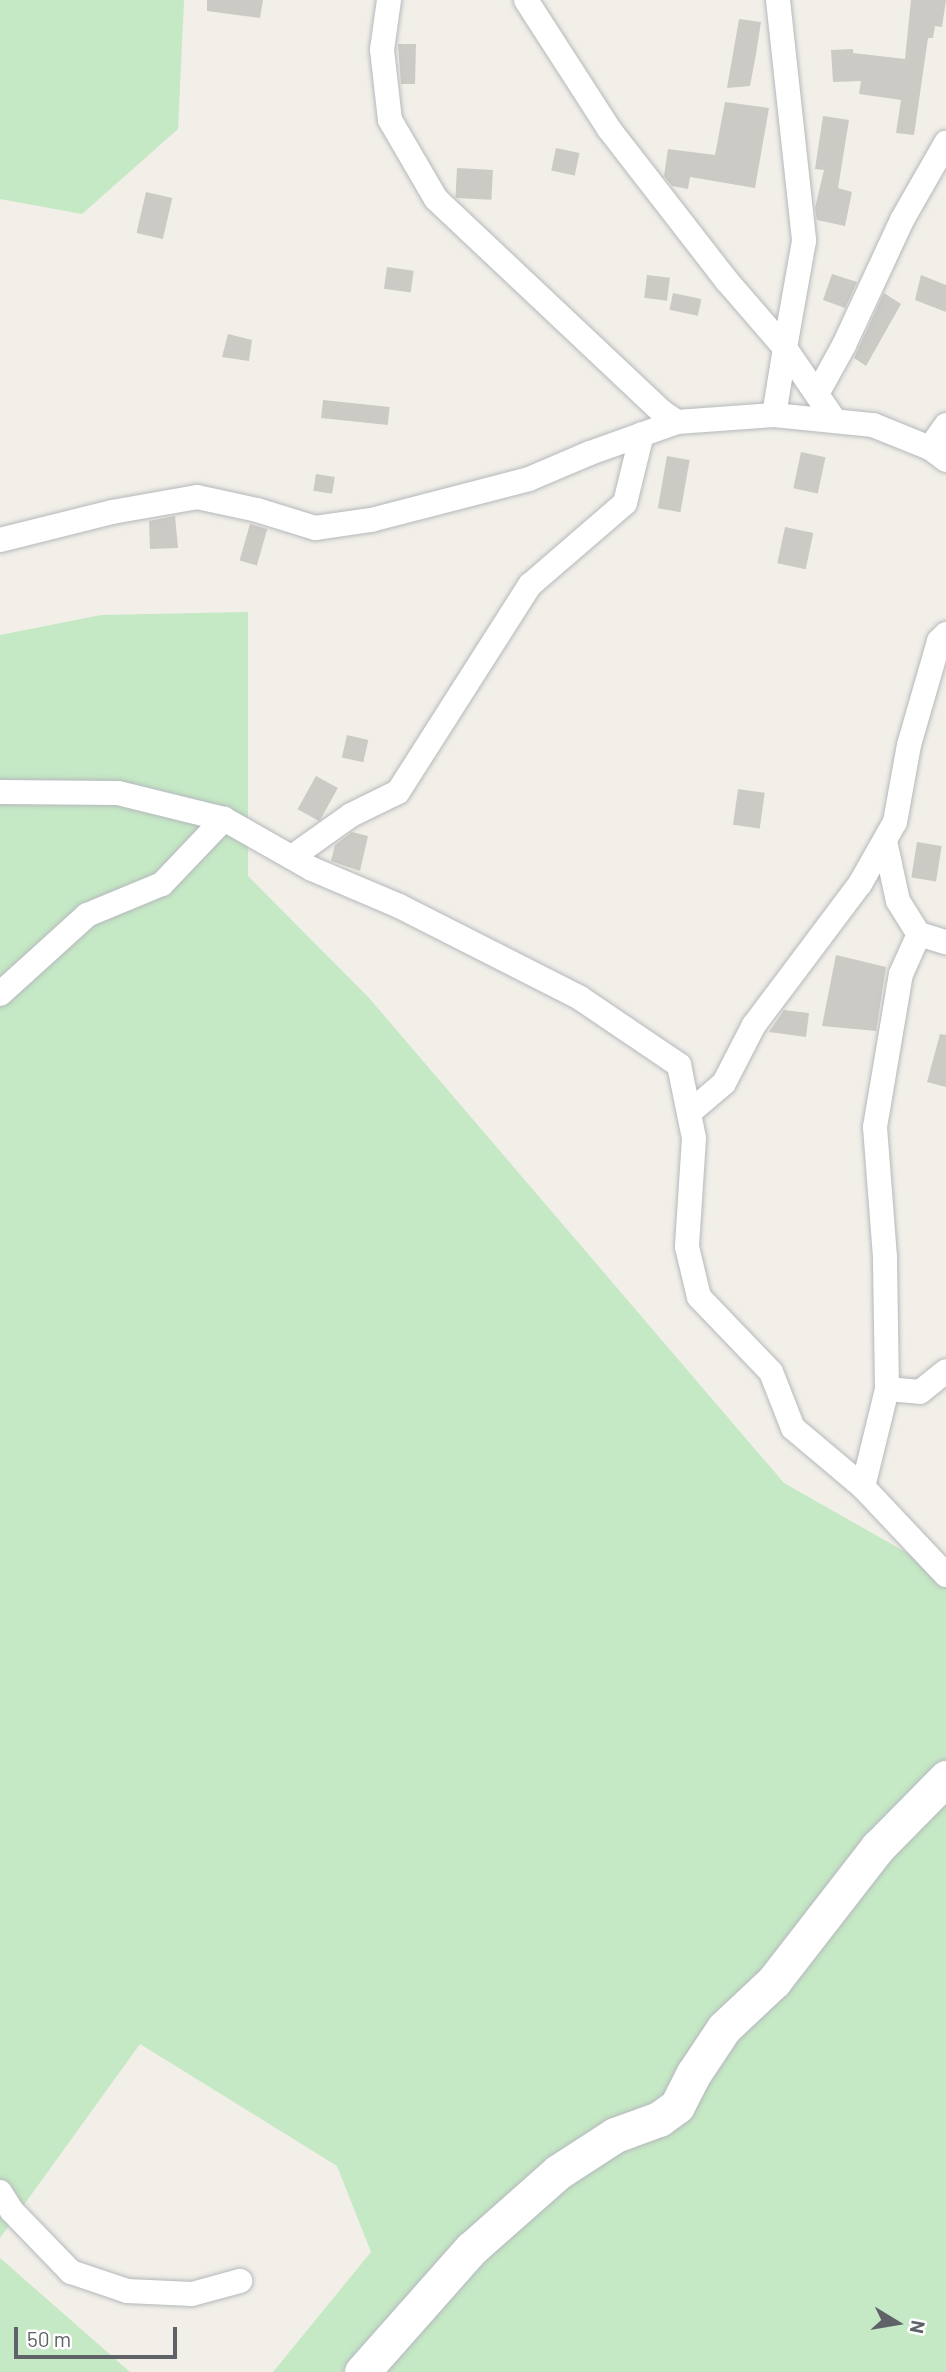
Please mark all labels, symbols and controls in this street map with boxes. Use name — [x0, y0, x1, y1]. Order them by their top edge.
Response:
north arrow — [862, 2288, 932, 2358]
scale bar — [18, 2312, 180, 2356]
text: N — [906, 2319, 931, 2335]
text: 50 m — [27, 2326, 71, 2351]

